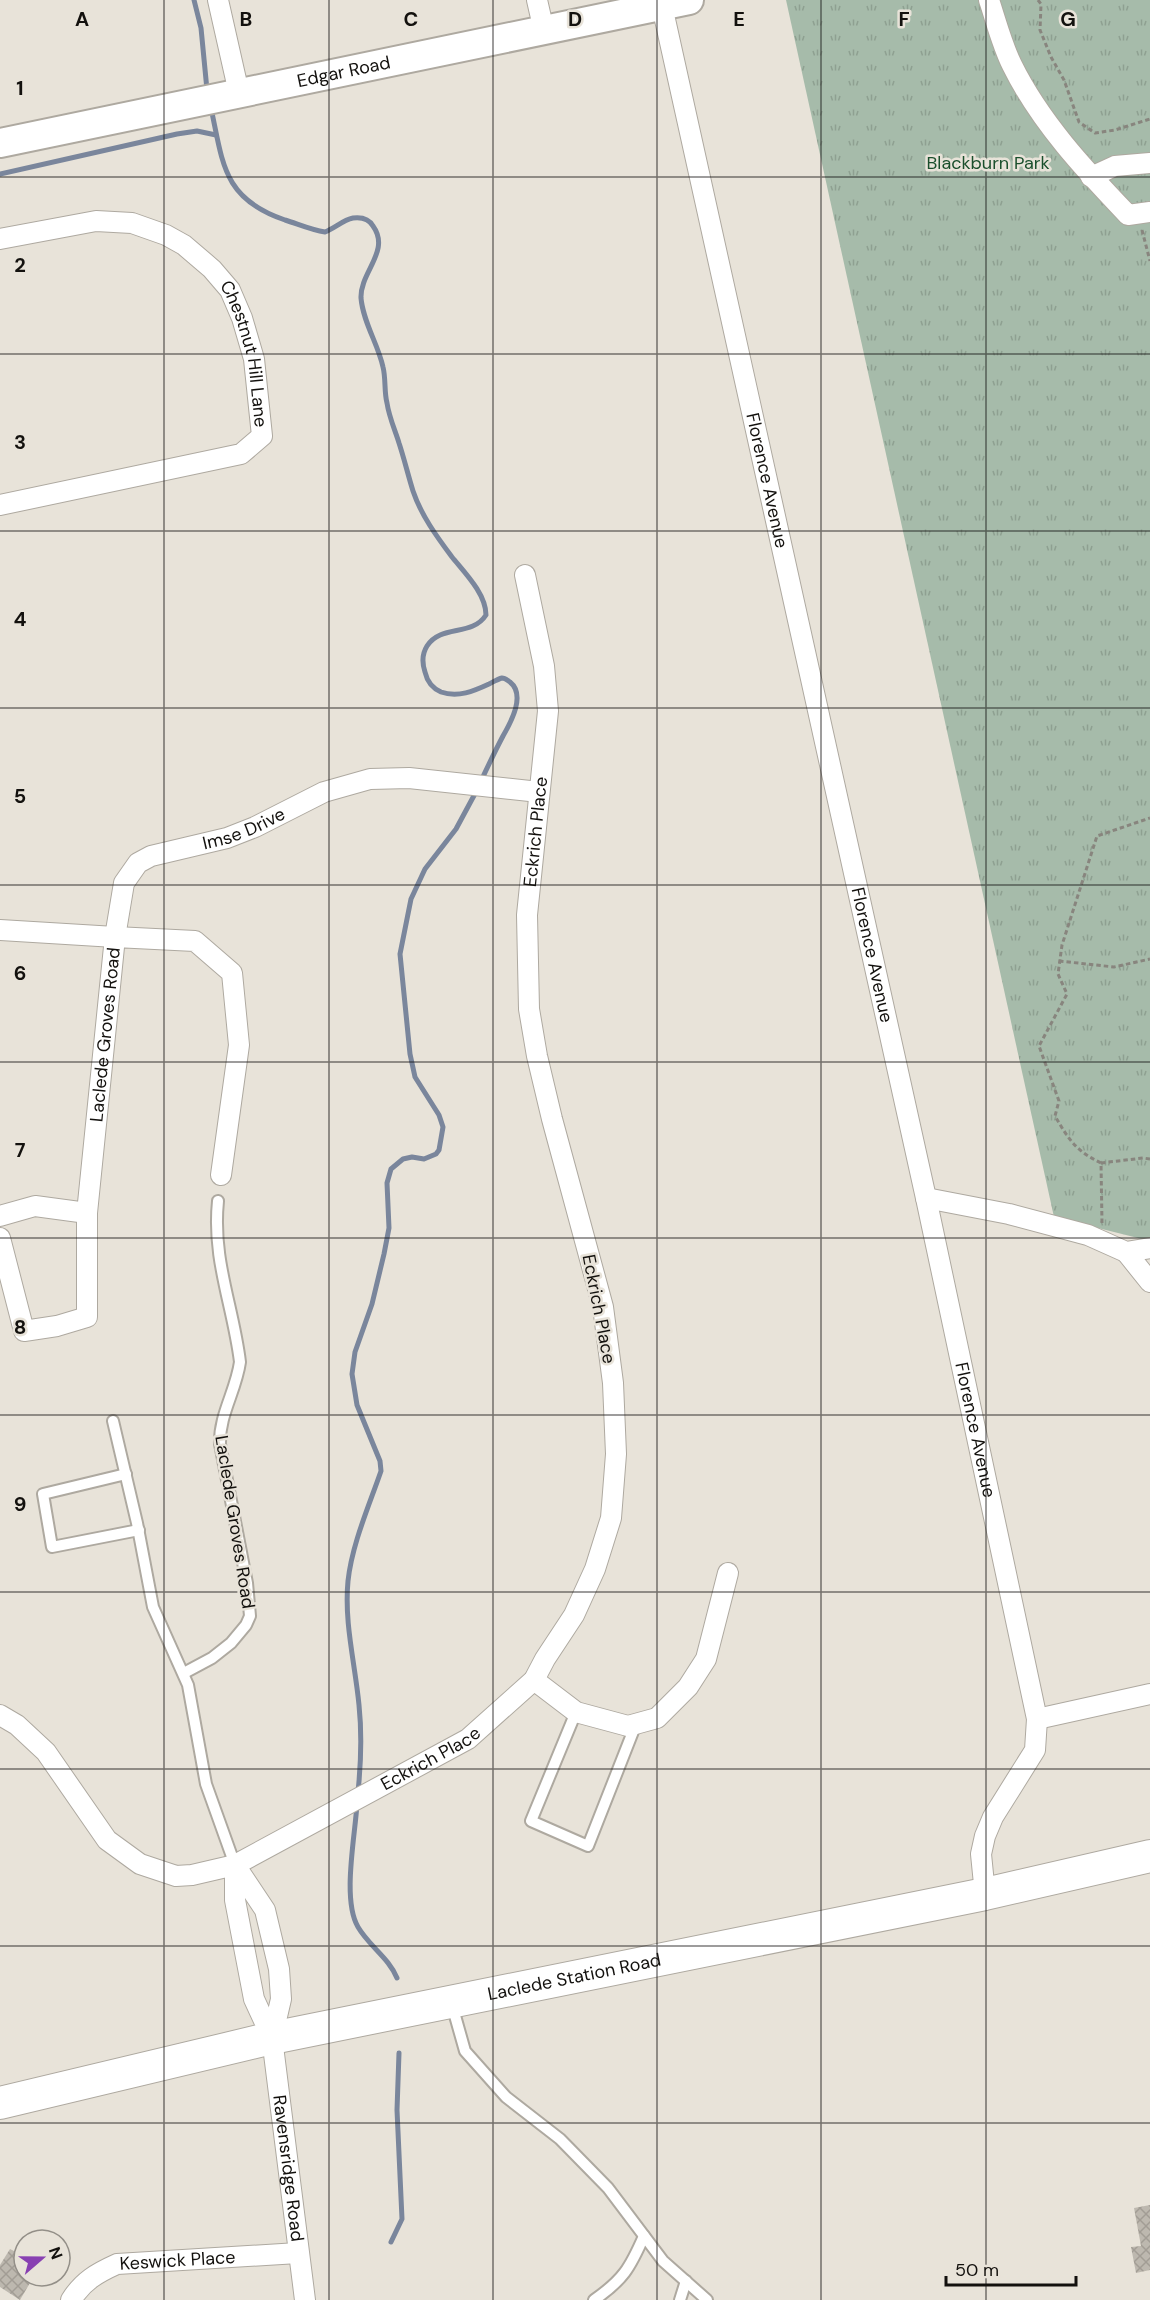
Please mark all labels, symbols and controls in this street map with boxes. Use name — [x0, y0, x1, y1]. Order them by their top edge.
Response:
text: A — [75, 6, 89, 32]
text: B — [240, 6, 252, 32]
text: C — [404, 6, 418, 32]
text: D — [568, 6, 582, 32]
text: E — [733, 6, 745, 32]
text: F — [898, 6, 910, 32]
text: G — [1060, 6, 1076, 32]
street label: Edgar Road — [295, 50, 392, 93]
text: 1 — [16, 75, 24, 101]
park label: Blackburn Park — [927, 151, 1049, 175]
text: 2 — [14, 252, 26, 278]
street label: Chestnut Hill Lane — [215, 275, 273, 428]
street label: Florence Avenue — [740, 411, 794, 550]
text: 3 — [14, 429, 26, 455]
text: 4 — [14, 606, 27, 632]
street label: Eckrich Place — [518, 775, 553, 888]
text: 5 — [14, 783, 26, 809]
street label: Imse Drive — [200, 802, 289, 855]
street label: Florence Avenue — [846, 885, 899, 1025]
street label: Laclede Groves Road — [84, 946, 126, 1123]
text: 6 — [14, 960, 26, 986]
text: 7 — [15, 1137, 26, 1163]
street label: Eckrich Place — [577, 1252, 621, 1366]
text: 8 — [14, 1314, 26, 1340]
street label: Florence Avenue — [949, 1360, 1002, 1500]
street label: Laclede Groves Road — [209, 1434, 261, 1610]
text: 9 — [14, 1491, 26, 1517]
street label: Eckrich Place — [376, 1721, 486, 1796]
street label: Laclede Station Road — [485, 1948, 663, 2006]
street label: Ravensridge Road — [267, 2094, 310, 2243]
north arrow — [12, 2228, 72, 2288]
text: N — [44, 2244, 67, 2262]
street label: Keswick Place — [119, 2245, 236, 2276]
scale bar — [946, 2249, 1076, 2287]
text: 50 m — [955, 2258, 999, 2282]

